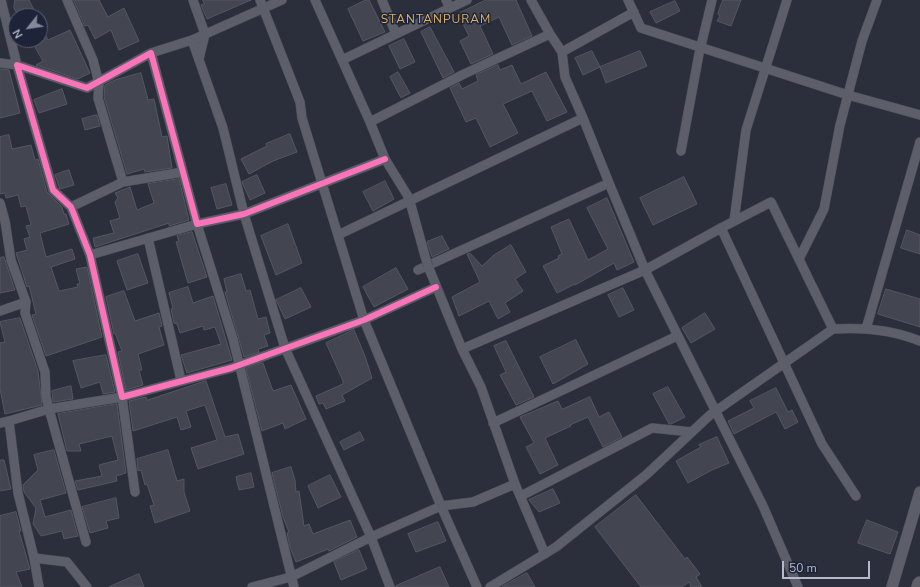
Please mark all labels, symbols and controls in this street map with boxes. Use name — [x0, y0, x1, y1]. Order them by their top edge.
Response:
north arrow — [8, 8, 48, 48]
district label: STANTANPURAM — [381, 13, 491, 27]
text: N — [9, 26, 27, 41]
scale bar — [784, 553, 872, 579]
text: 50 m — [789, 560, 817, 576]

